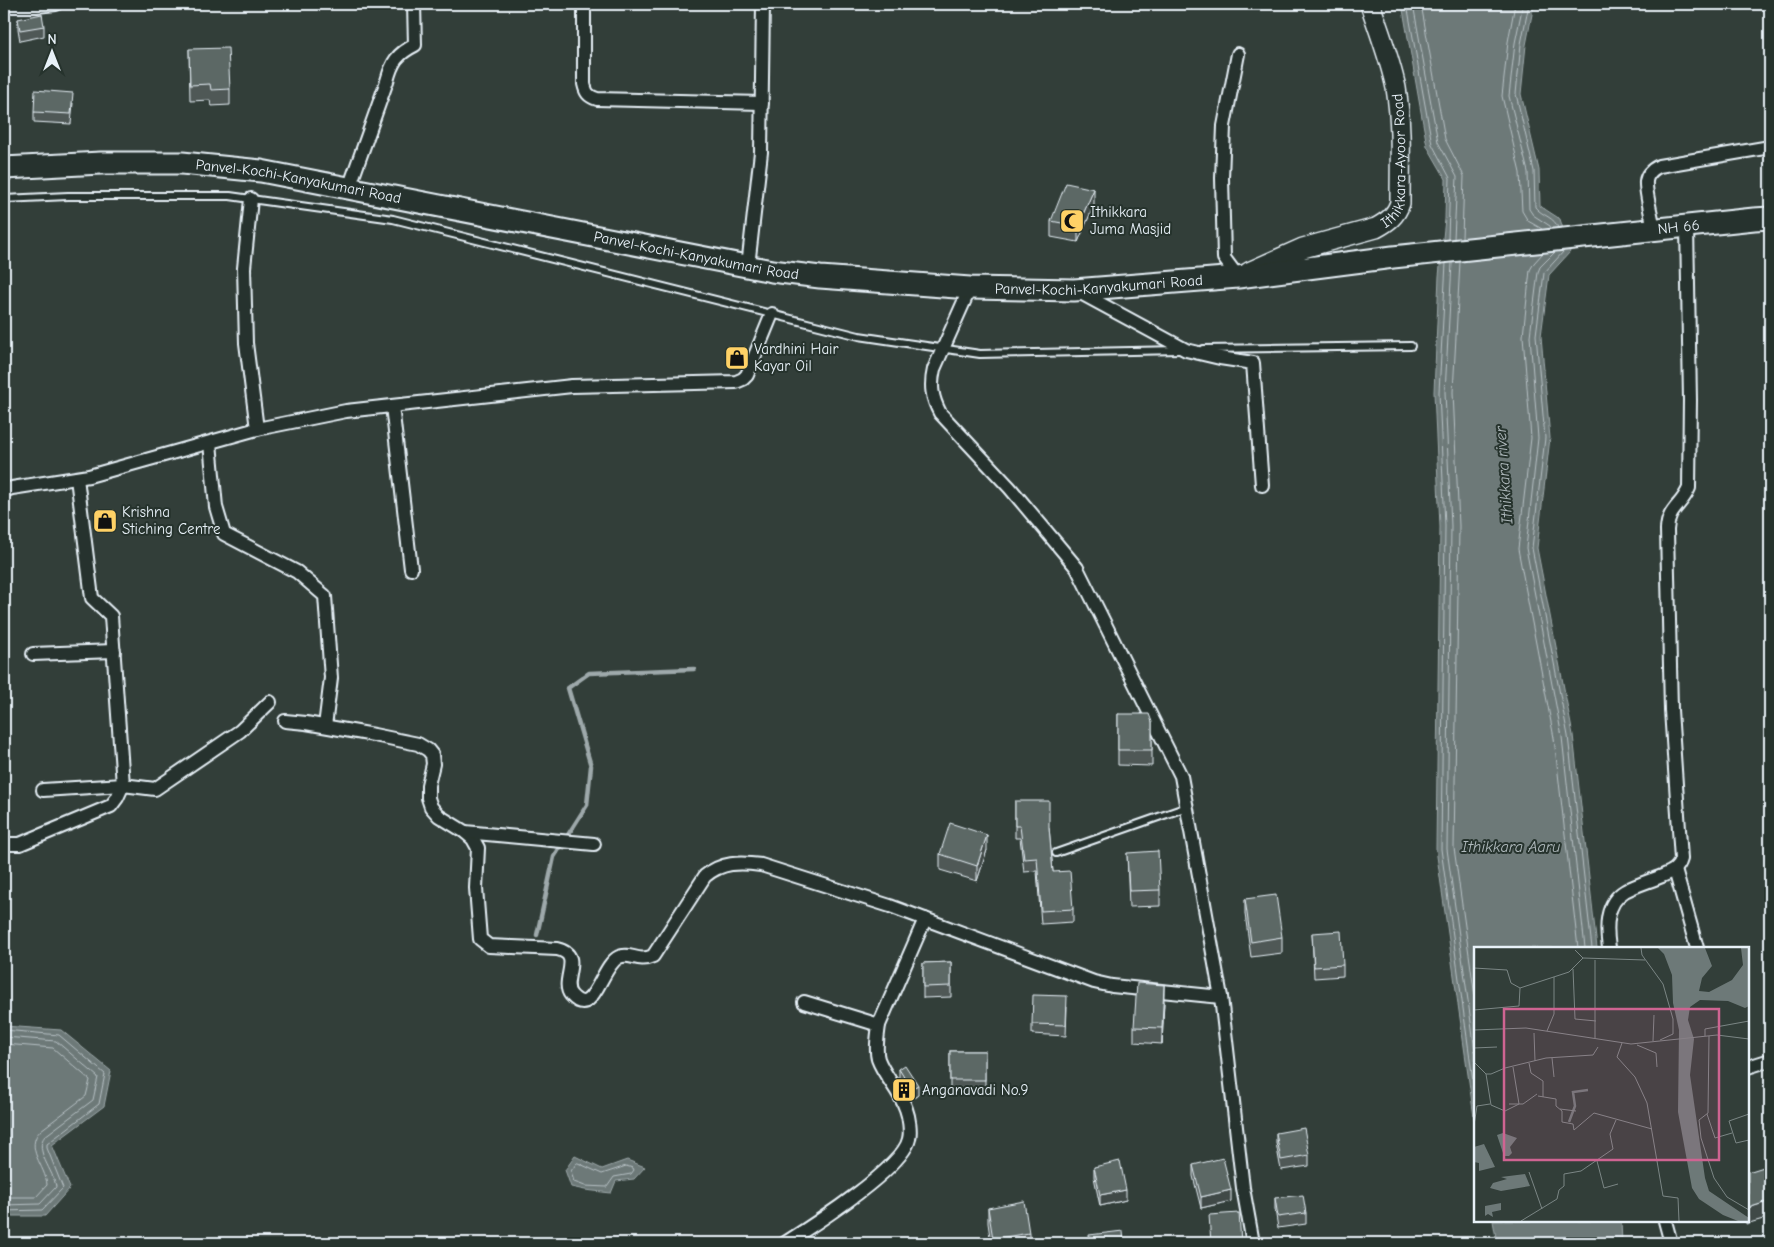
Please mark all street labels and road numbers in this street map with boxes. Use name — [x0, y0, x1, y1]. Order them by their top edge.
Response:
street label: Ithikkara-Ayoor Road — [1377, 93, 1409, 232]
street label: Panvel-Kochi-Kanyakumari Road — [195, 155, 403, 207]
street label: NH 66 — [1657, 216, 1700, 238]
street label: Panvel-Kochi-Kanyakumari Road — [592, 227, 800, 283]
street label: Panvel-Kochi-Kanyakumari Road — [995, 271, 1203, 299]

